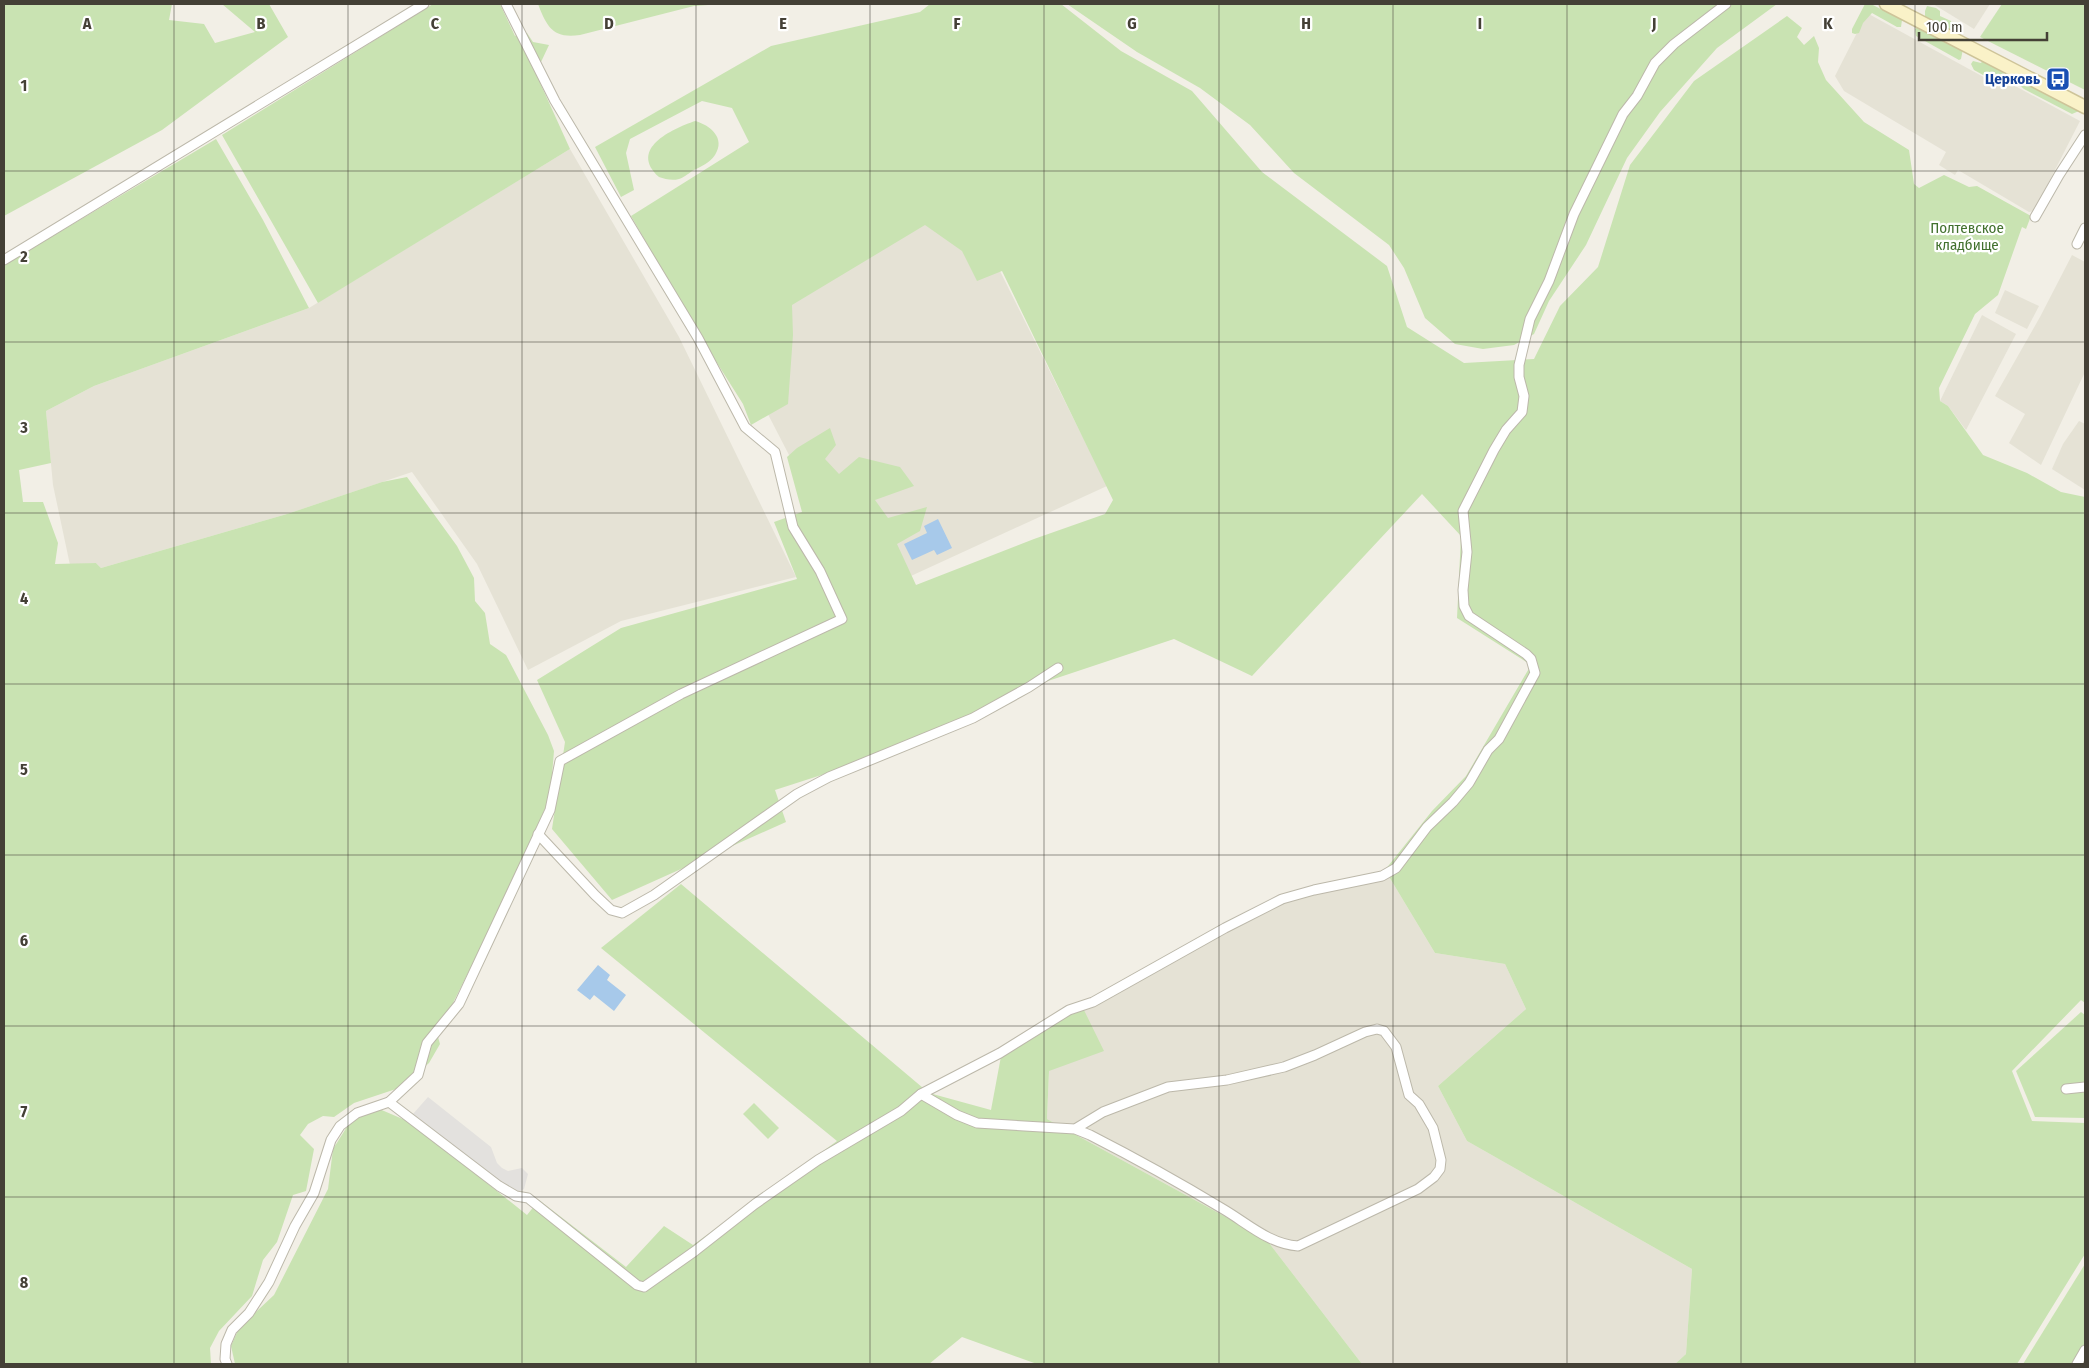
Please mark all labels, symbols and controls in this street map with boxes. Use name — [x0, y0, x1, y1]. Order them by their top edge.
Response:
scale bar — [1919, 10, 2046, 42]
text: A — [82, 14, 92, 33]
text: B — [257, 14, 266, 33]
text: C — [431, 14, 440, 33]
text: D — [604, 14, 614, 33]
text: E — [779, 14, 787, 33]
text: F — [953, 14, 961, 33]
text: G — [1127, 14, 1137, 33]
text: H — [1301, 14, 1311, 33]
text: I — [1478, 14, 1482, 33]
text: J — [1651, 14, 1656, 33]
text: K — [1823, 14, 1833, 33]
text: 100 m — [1926, 18, 1963, 36]
bus stop icon: Церковь — [2045, 66, 2071, 92]
place label: Церковь — [1985, 70, 2040, 88]
text: 1 — [21, 76, 27, 95]
park label: Полтевское кладбище — [1930, 219, 2004, 254]
text: 2 — [19, 247, 28, 266]
text: 3 — [19, 418, 28, 437]
text: 4 — [20, 589, 28, 608]
text: 5 — [20, 760, 28, 779]
text: 6 — [20, 931, 28, 950]
text: 7 — [21, 1102, 28, 1121]
text: 8 — [20, 1273, 29, 1292]

